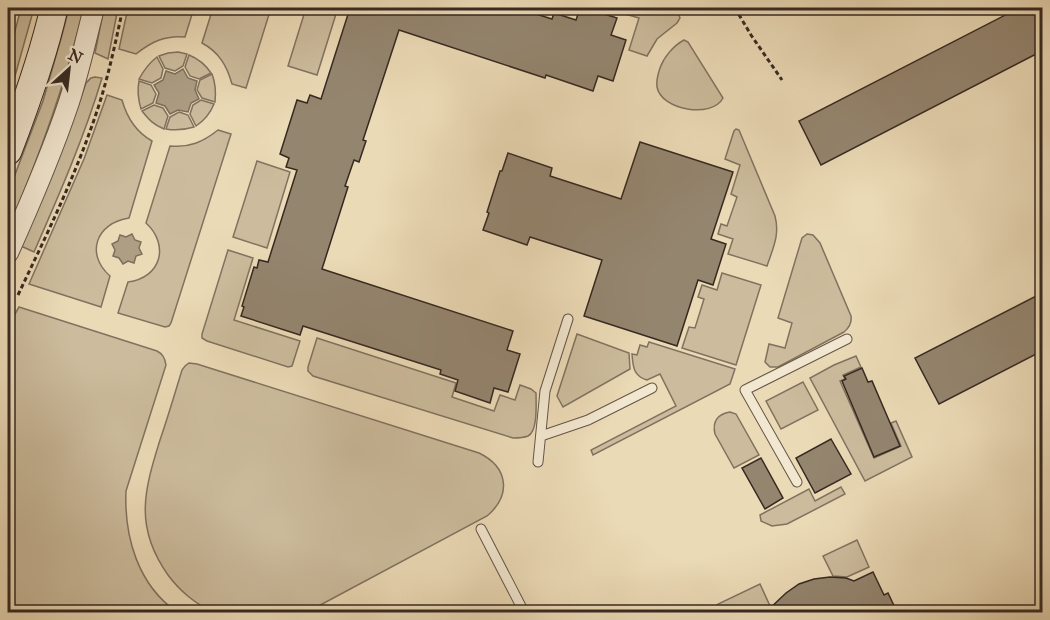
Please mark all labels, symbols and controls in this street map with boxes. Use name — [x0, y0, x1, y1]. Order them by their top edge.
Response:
north arrow — [39, 39, 99, 99]
text: N — [65, 45, 86, 68]

